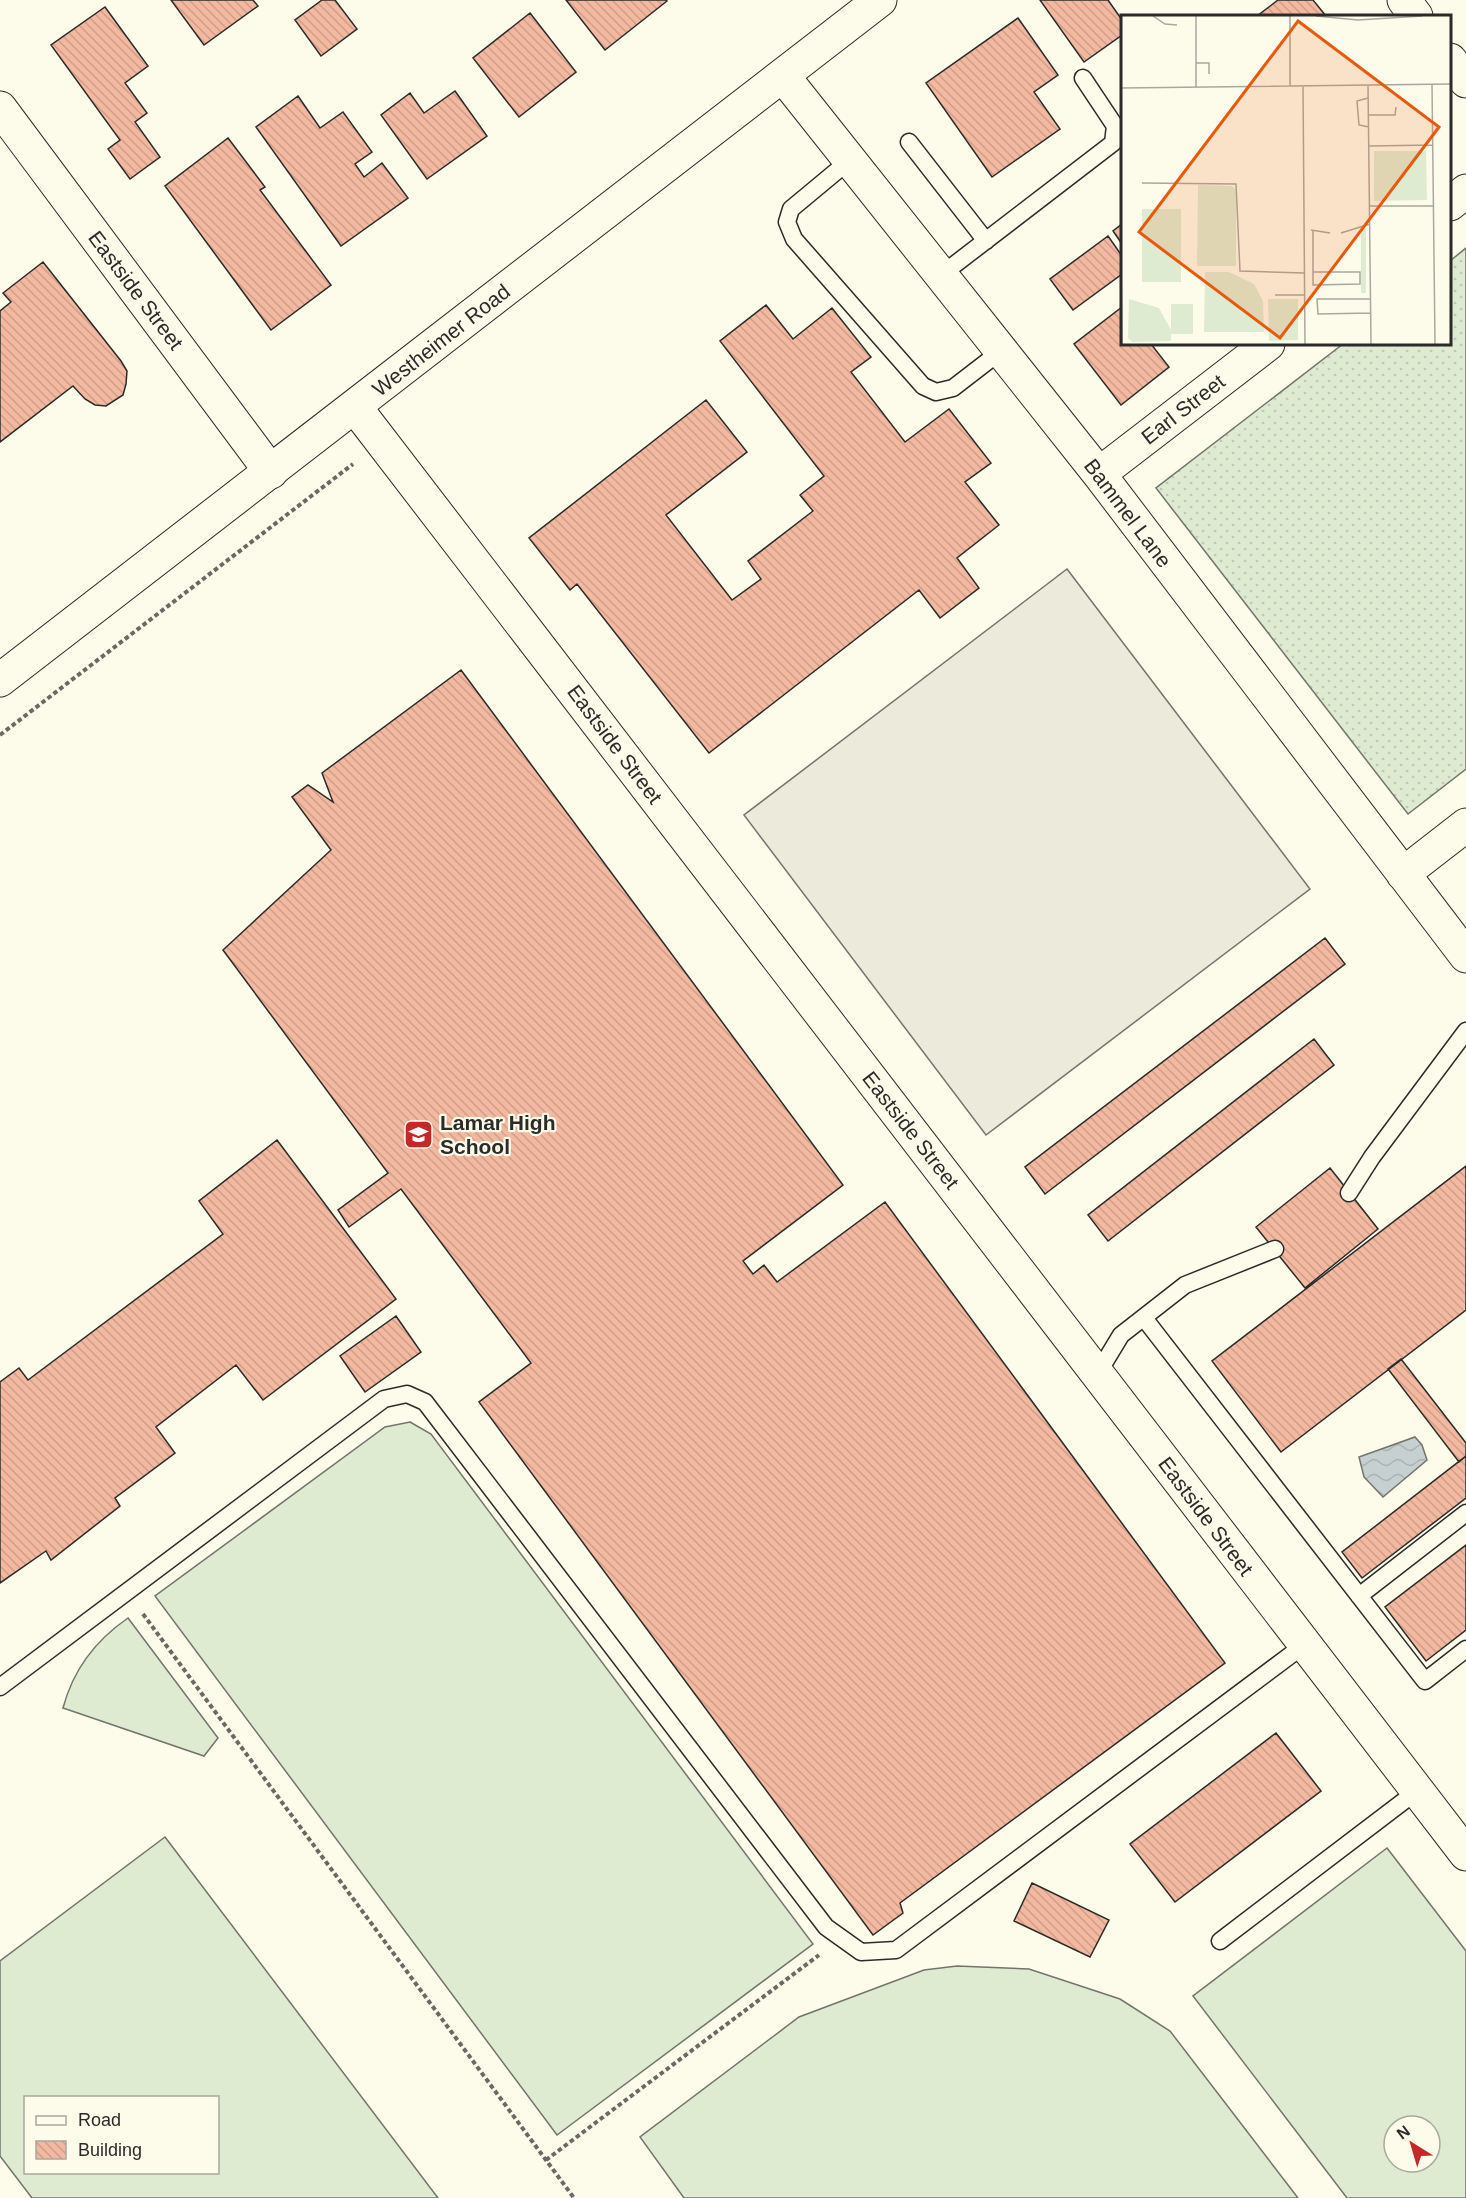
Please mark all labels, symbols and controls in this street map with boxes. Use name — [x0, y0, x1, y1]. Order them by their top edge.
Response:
inset map — [1121, 15, 1451, 345]
street label: Eastside Street — [84, 226, 188, 354]
street label: Westheimer Road — [368, 279, 514, 401]
street label: Earl Street — [1137, 369, 1229, 449]
street label: Bammel Lane — [1080, 454, 1176, 572]
street label: Eastside Street — [563, 680, 667, 808]
street label: Eastside Street — [858, 1067, 964, 1193]
place label: Lamar High School — [440, 1111, 556, 1158]
school or university icon: Lamar High School — [403, 1118, 435, 1150]
street label: Eastside Street — [1154, 1452, 1258, 1580]
legend — [24, 2096, 219, 2174]
text: Road — [78, 2110, 121, 2130]
north arrow — [1382, 2114, 1442, 2174]
text: N — [1394, 2122, 1413, 2143]
text: Building — [78, 2140, 142, 2160]

